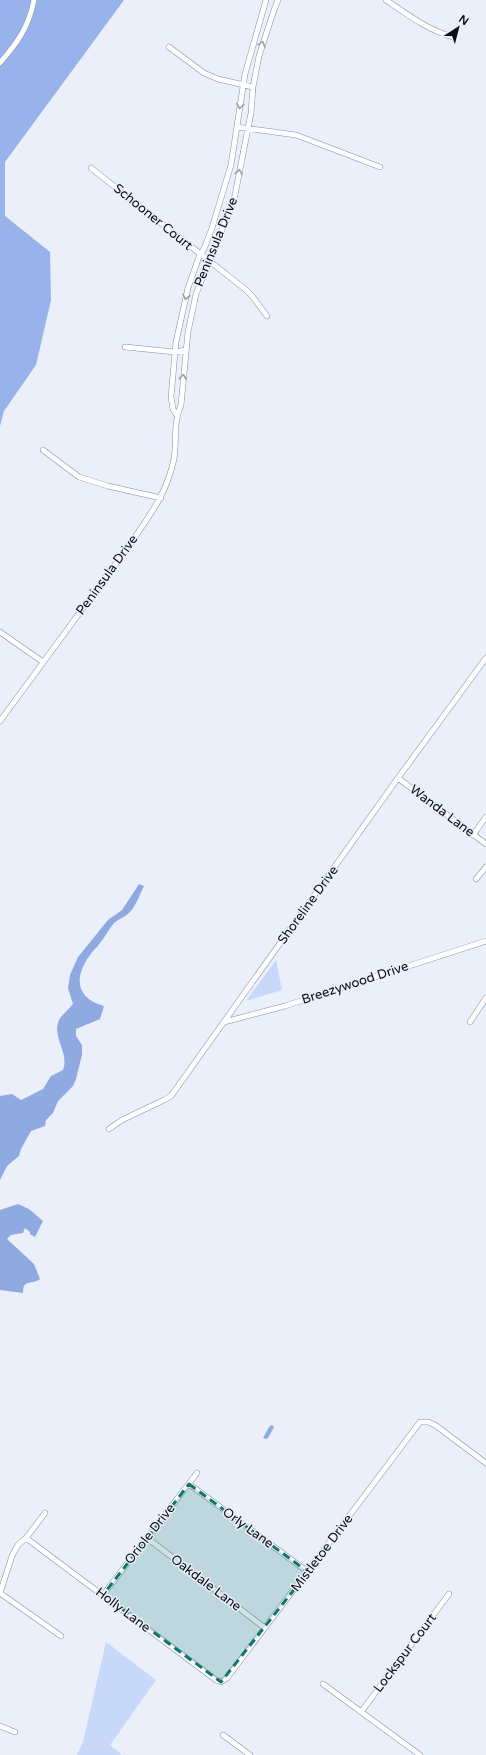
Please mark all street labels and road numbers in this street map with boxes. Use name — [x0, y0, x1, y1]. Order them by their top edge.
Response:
street label: Schooner Court — [110, 180, 196, 254]
street label: Peninsula Drive — [191, 195, 241, 289]
street label: Peninsula Drive — [73, 532, 141, 618]
street label: Wanda Lane — [407, 781, 477, 841]
street label: Shoreline Drive — [274, 863, 342, 947]
street label: Breezywood Drive — [300, 958, 410, 1008]
street label: Oriole Drive — [121, 1500, 179, 1568]
street label: Orly Lane — [219, 1504, 277, 1552]
street label: Mistletoe Drive — [288, 1511, 356, 1595]
street label: Oakdale Lane — [168, 1551, 244, 1615]
street label: Holly Lane — [92, 1584, 154, 1636]
street label: Lockspur Court — [370, 1610, 440, 1696]

